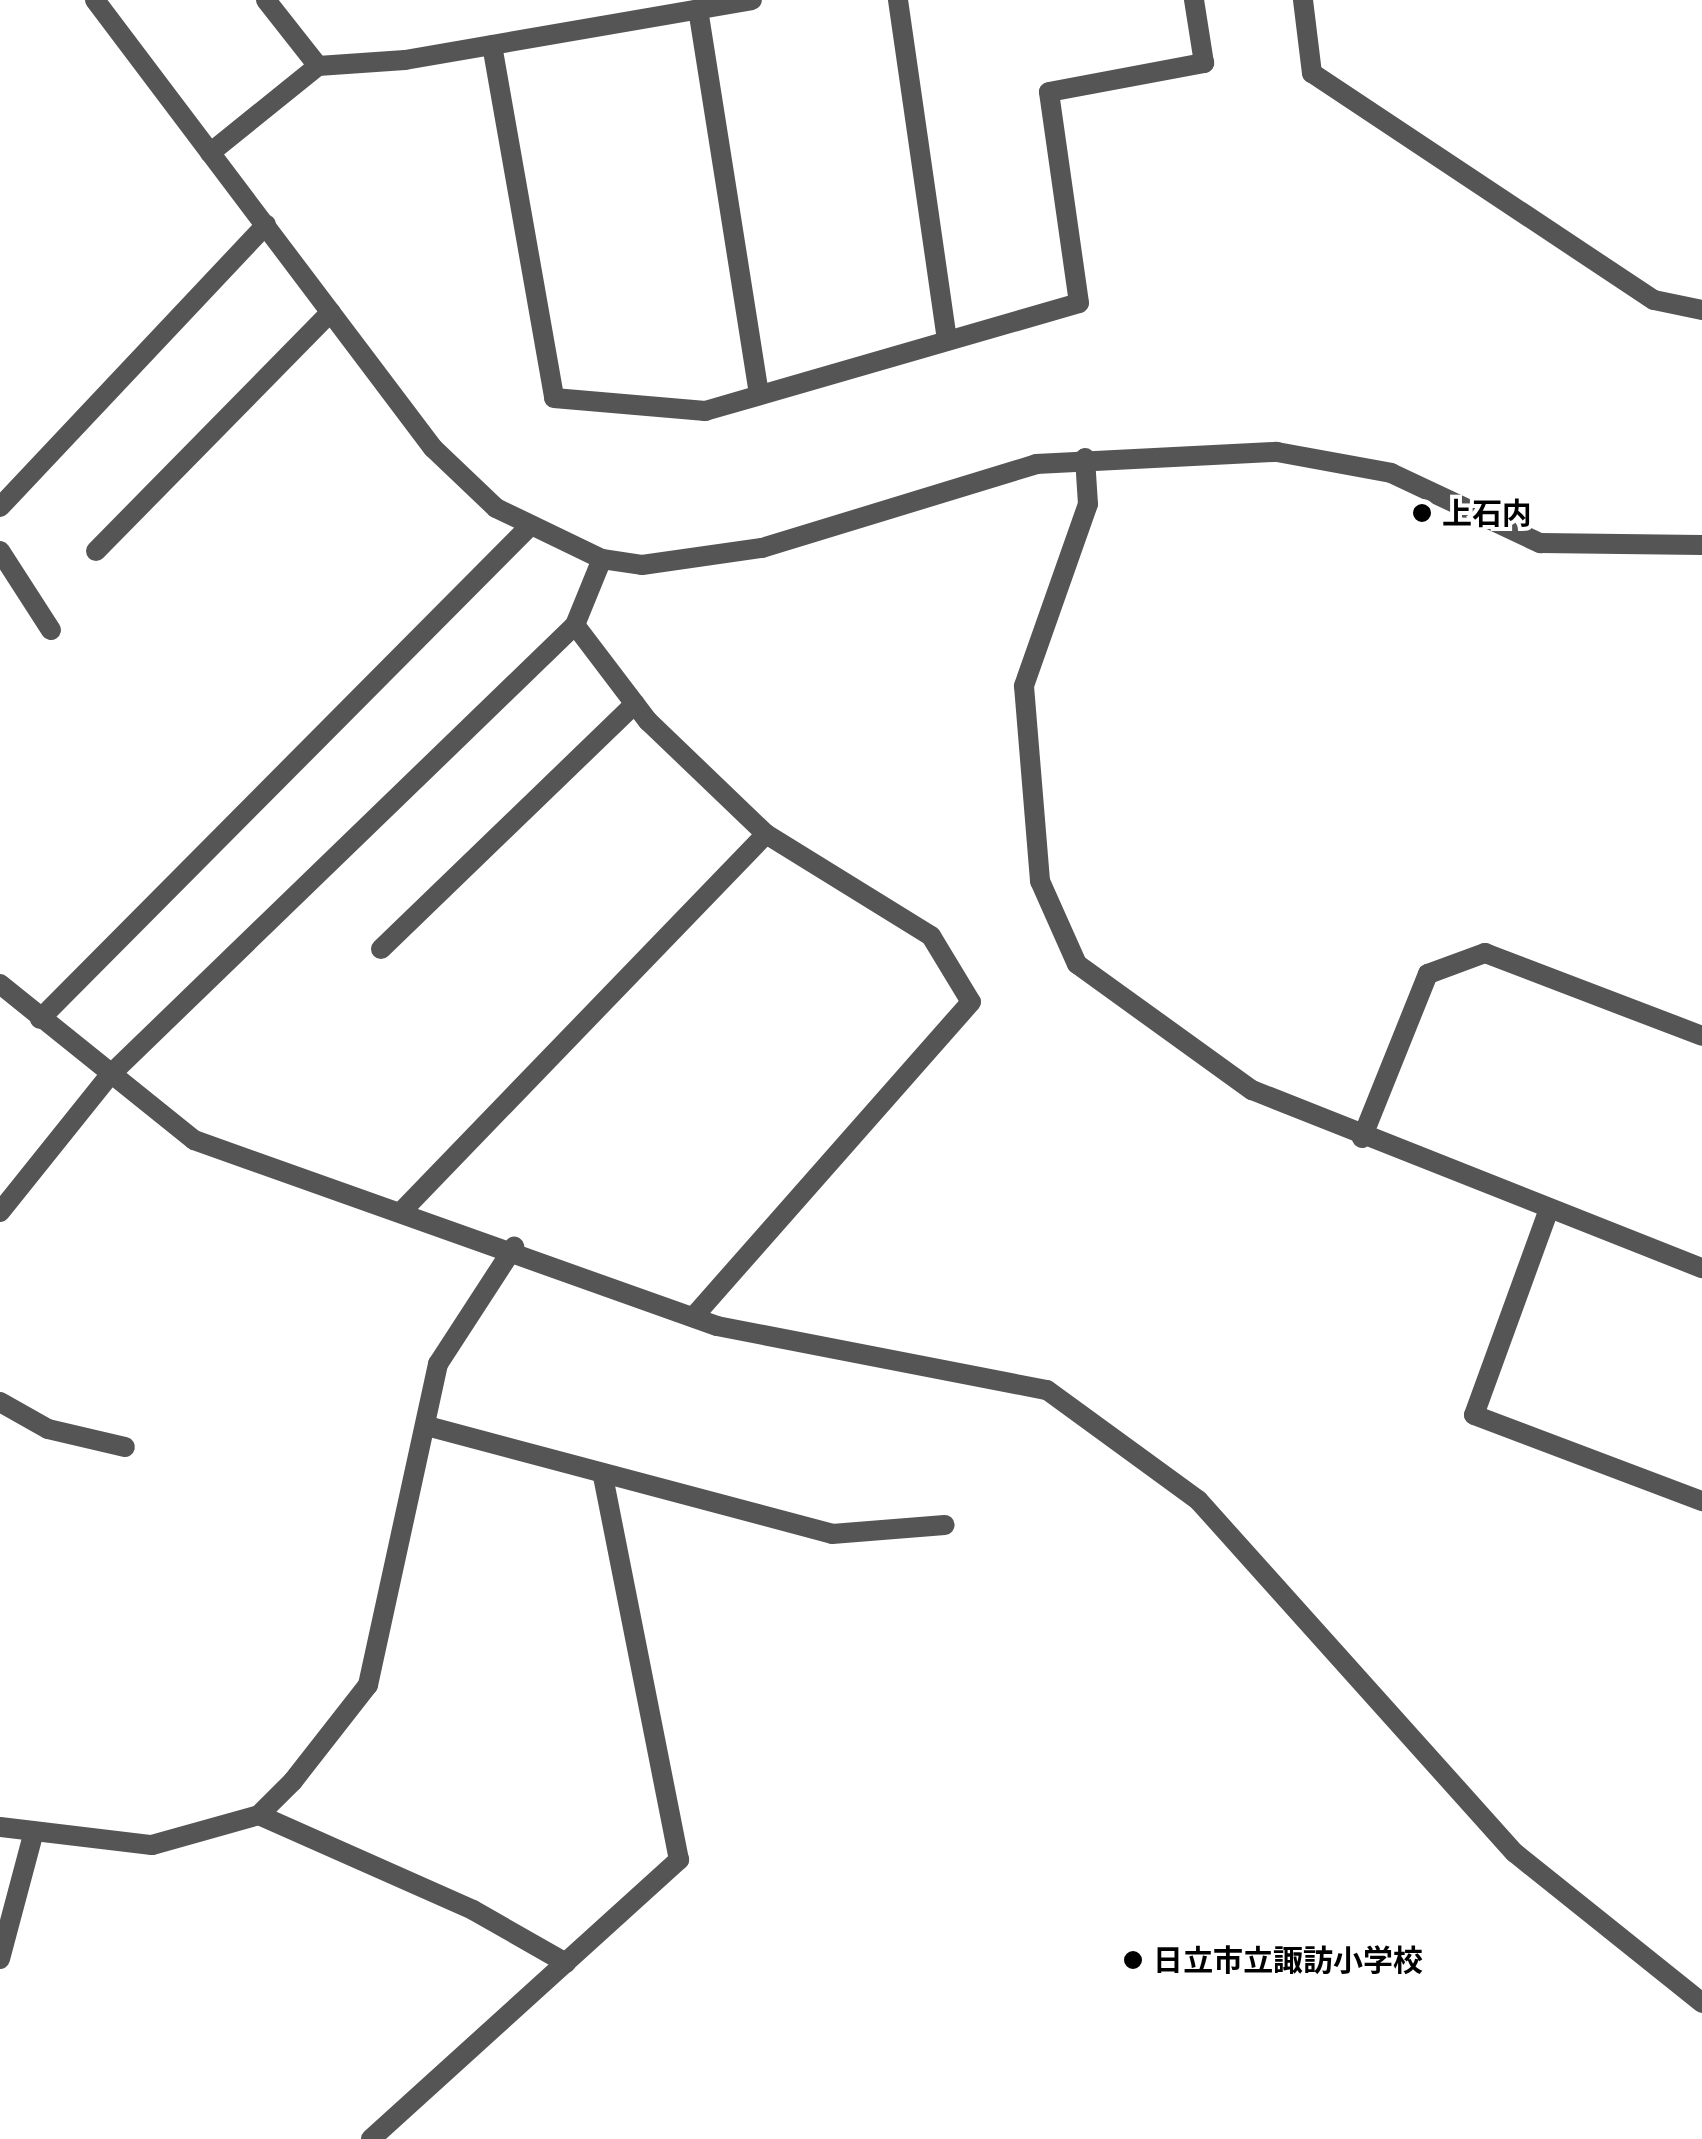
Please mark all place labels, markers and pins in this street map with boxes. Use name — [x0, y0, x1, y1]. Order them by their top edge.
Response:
place label: 上石内 — [1442, 495, 1532, 531]
marker: 上石内 — [1411, 502, 1433, 524]
place label: 日立市立諏訪小学校 — [1153, 1942, 1423, 1978]
marker: 日立市立諏訪小学校 — [1122, 1949, 1144, 1971]

